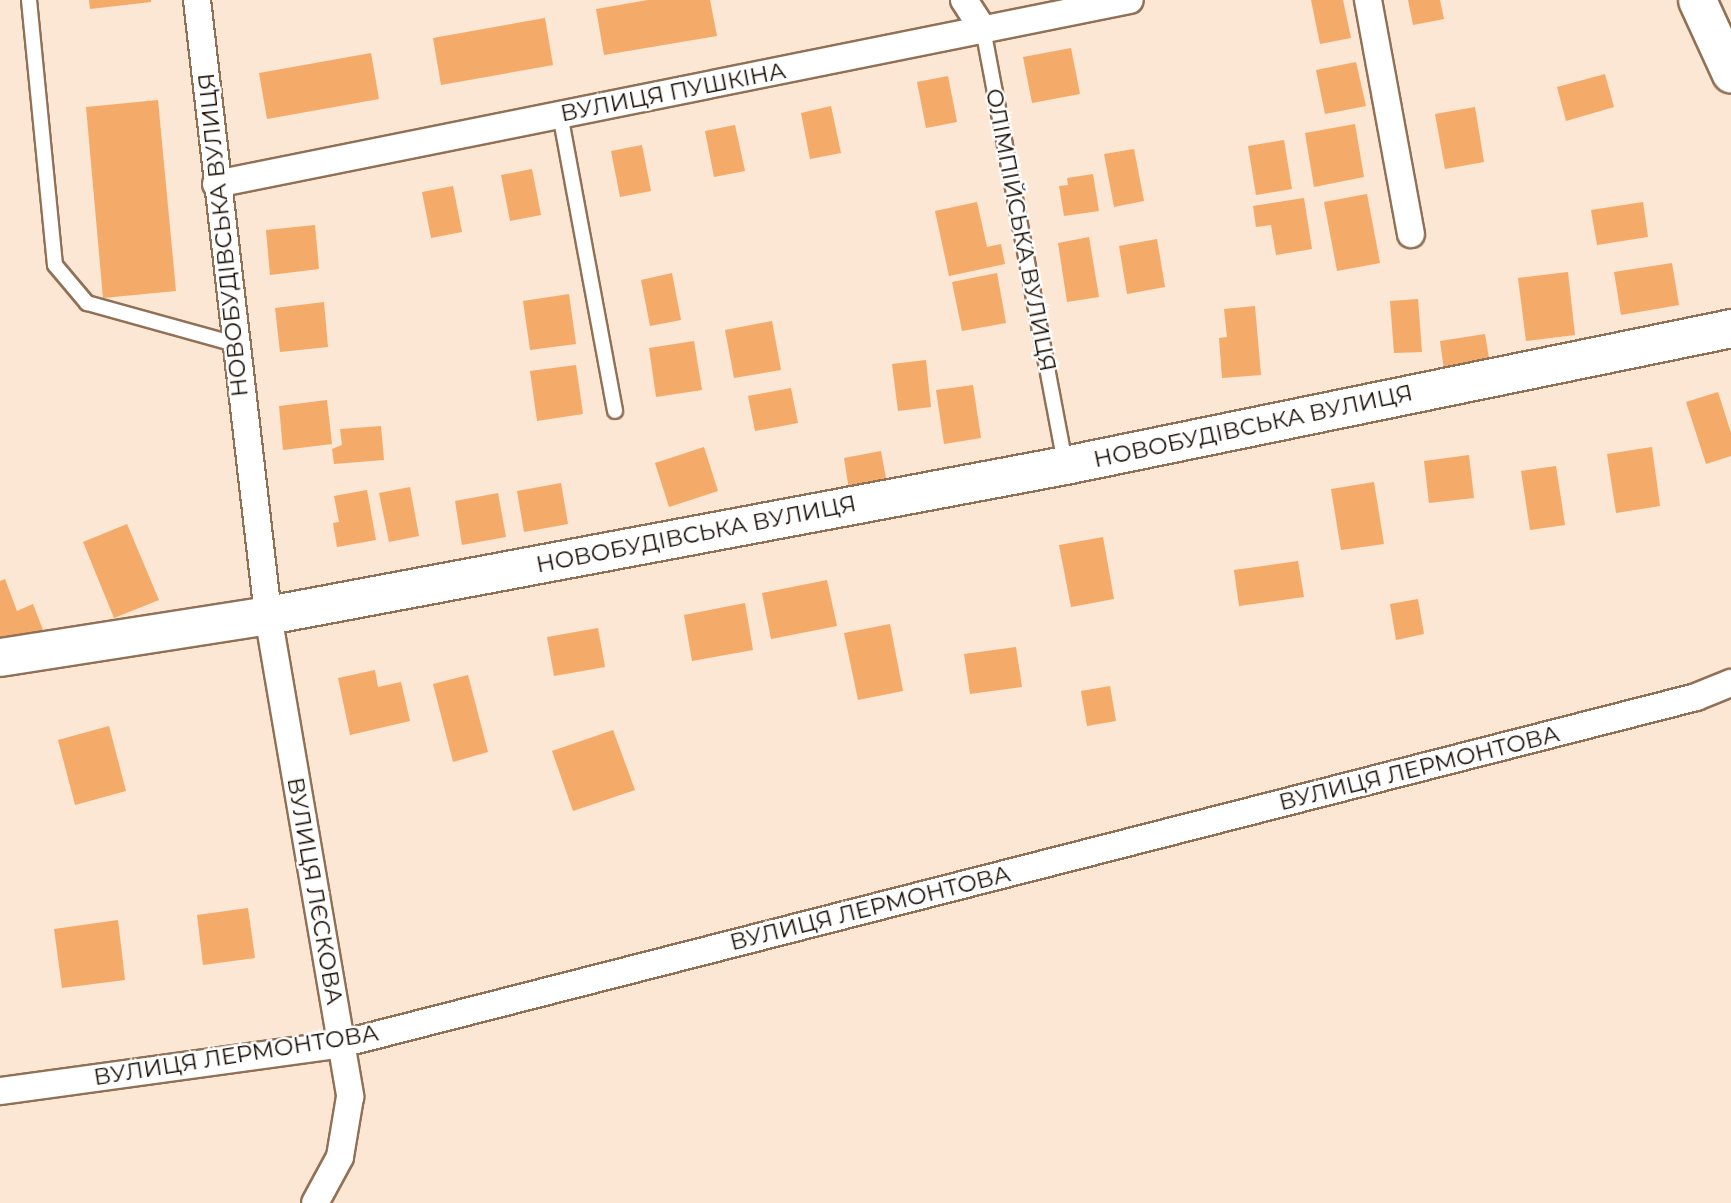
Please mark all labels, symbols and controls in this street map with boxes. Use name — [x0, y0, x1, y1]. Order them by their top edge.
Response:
street label: ВУЛИЦЯ ПУШКІНА — [558, 57, 788, 127]
street label: НОВОБУДІВСЬКА ВУЛИЦЯ — [192, 72, 254, 398]
street label: ОЛІМПІЙСЬКА ВУЛИЦЯ — [980, 86, 1062, 374]
street label: НОВОБУДІВСЬКА ВУЛИЦЯ — [1091, 379, 1415, 473]
street label: НОВОБУДІВСЬКА ВУЛИЦЯ — [534, 489, 858, 579]
street label: ВУЛИЦЯ ЛЕРМОНТОВА — [1276, 720, 1562, 816]
street label: ВУЛИЦЯ ЛЄСКОВА — [281, 775, 349, 1007]
street label: ВУЛИЦЯ ЛЕРМОНТОВА — [727, 860, 1013, 956]
street label: ВУЛИЦЯ ЛЕРМОНТОВА — [92, 1019, 380, 1091]

